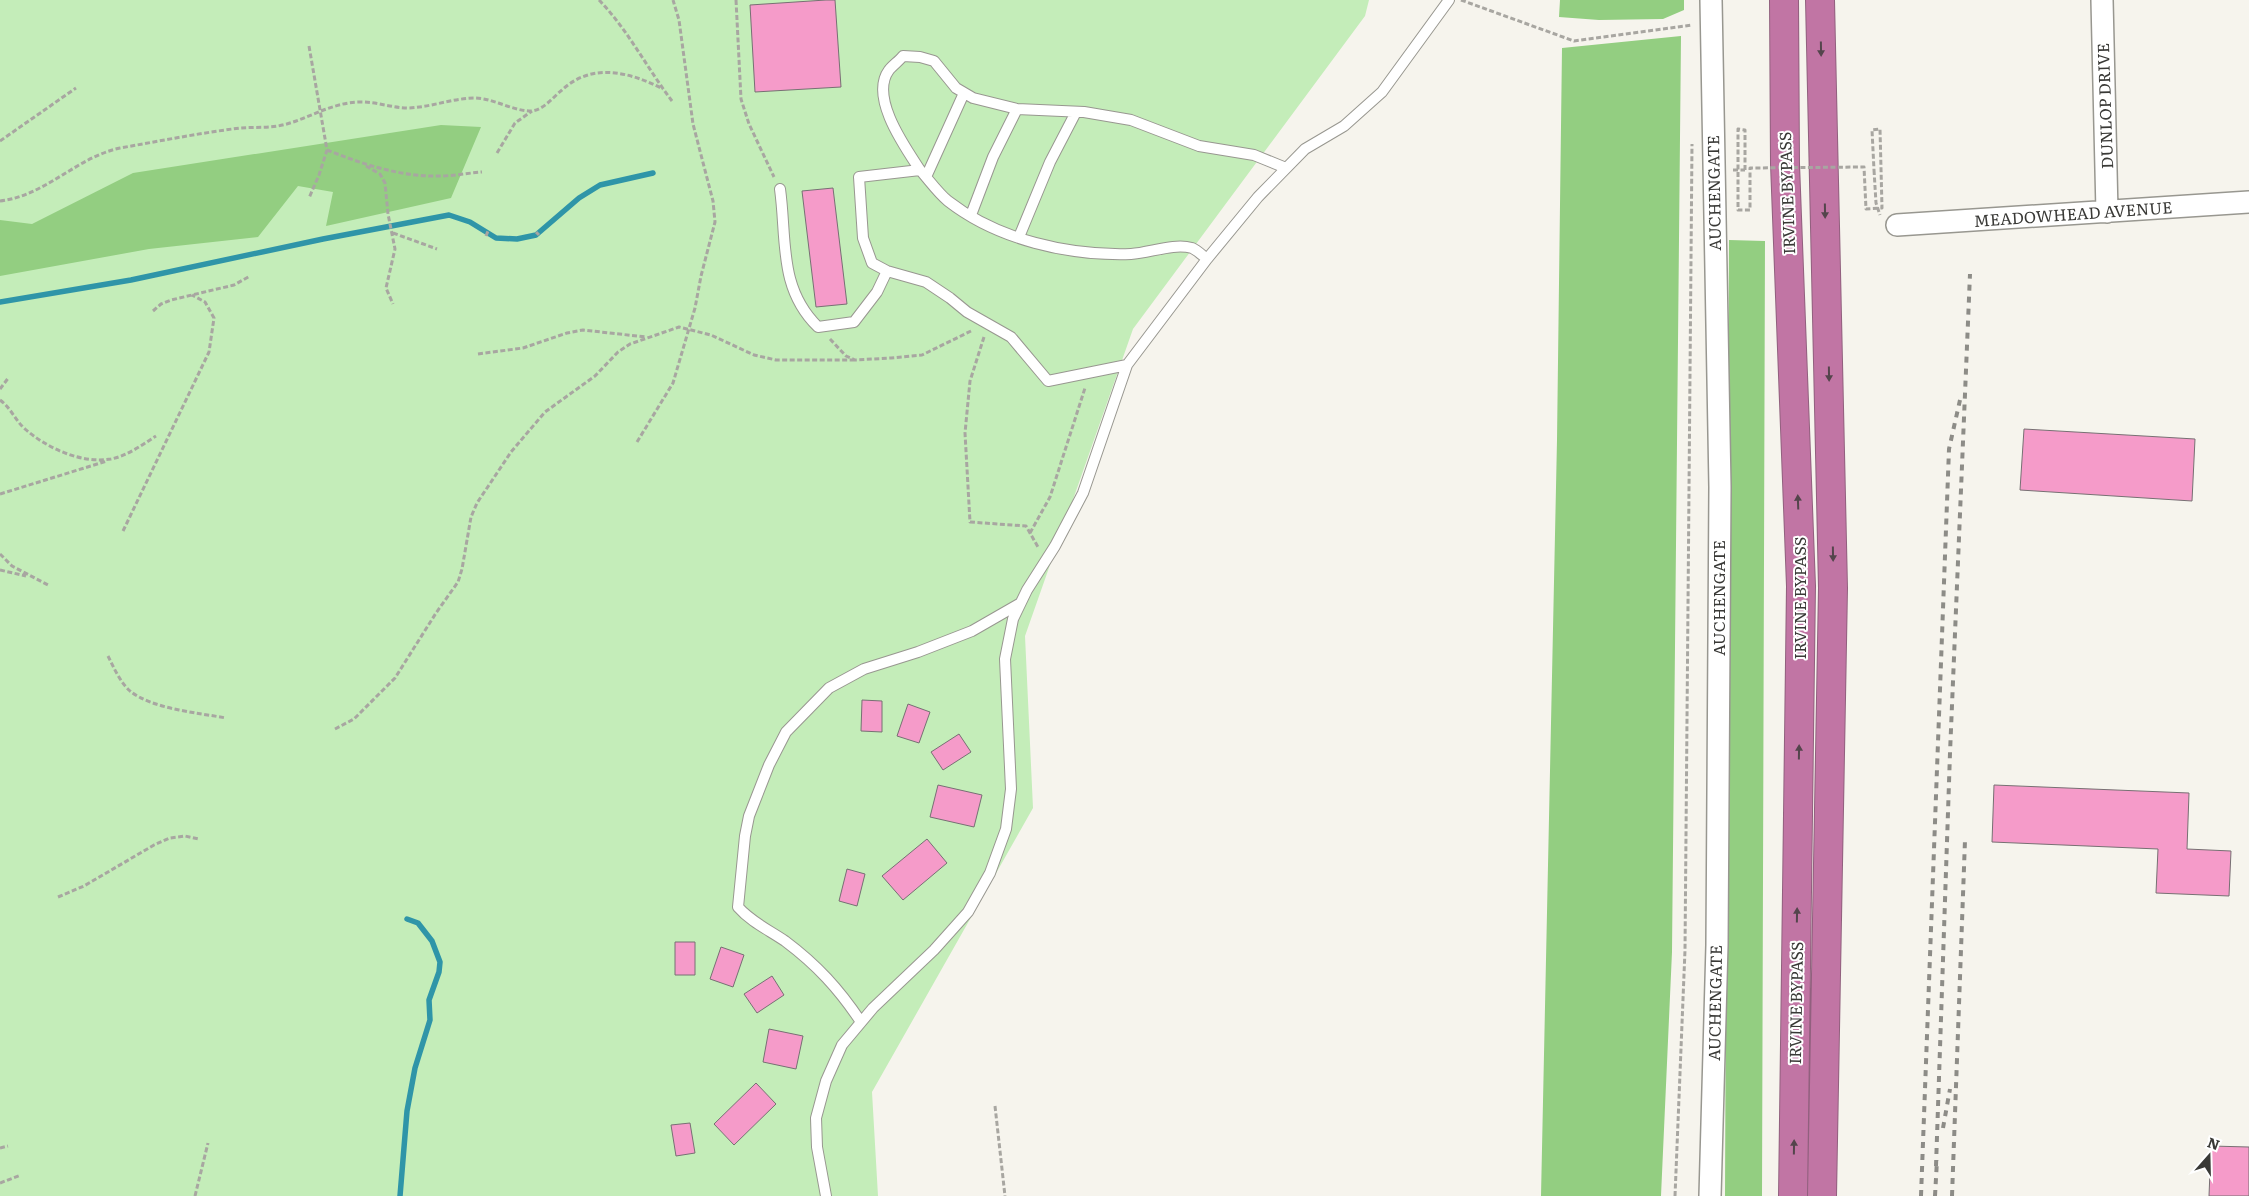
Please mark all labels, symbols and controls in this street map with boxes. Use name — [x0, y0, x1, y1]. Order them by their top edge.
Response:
one-way arrow — [1817, 41, 1825, 57]
street label: DUNLOP DRIVE — [2090, 43, 2118, 169]
street label: IRVINE BYPASS — [1772, 131, 1800, 255]
street label: AUCHENGATE — [1700, 135, 1726, 251]
street label: MEADOWHEAD AVENUE — [1973, 194, 2173, 232]
one-way arrow — [1821, 203, 1829, 219]
one-way arrow — [1825, 366, 1833, 382]
one-way arrow — [1794, 494, 1802, 510]
street label: IRVINE BYPASS — [1787, 537, 1811, 659]
street label: AUCHENGATE — [1706, 540, 1730, 656]
one-way arrow — [1829, 546, 1837, 562]
one-way arrow — [1795, 744, 1803, 760]
one-way arrow — [1793, 907, 1801, 923]
street label: IRVINE BYPASS — [1782, 941, 1808, 1065]
street label: AUCHENGATE — [1701, 945, 1727, 1061]
north arrow — [2184, 1131, 2234, 1181]
text: N — [2205, 1131, 2223, 1154]
one-way arrow — [1790, 1139, 1798, 1155]

